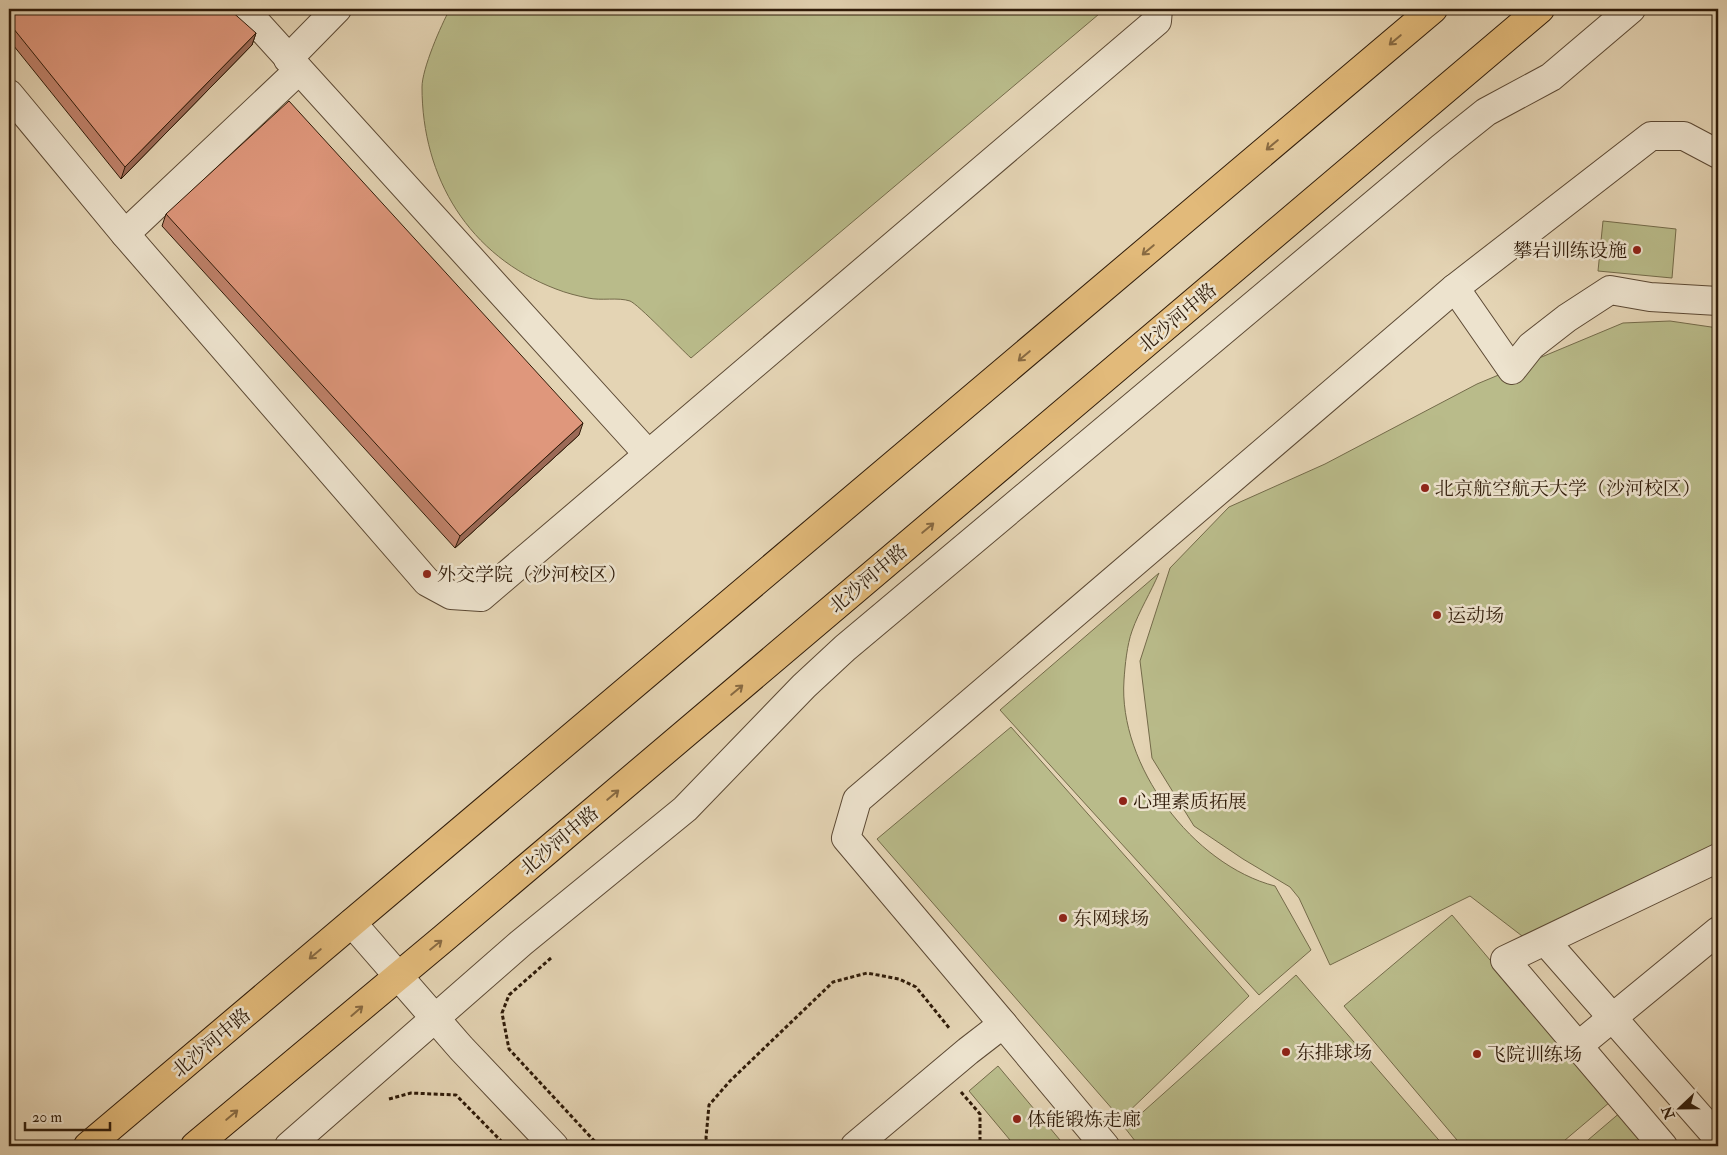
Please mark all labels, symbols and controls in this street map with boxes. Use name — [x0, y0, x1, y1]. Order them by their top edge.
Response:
one-way arrow — [1389, 35, 1402, 46]
one-way arrow — [1265, 140, 1278, 151]
place label: 攀岩训练设施 — [1513, 239, 1627, 263]
marker: 攀岩训练设施 — [1631, 244, 1643, 256]
one-way arrow — [1141, 245, 1154, 256]
street label: 北沙河中路 — [1134, 278, 1222, 357]
one-way arrow — [1017, 350, 1030, 361]
place label: 北京航空航天大学（沙河校区） — [1435, 477, 1701, 501]
marker: 北京航空航天大学（沙河校区） — [1419, 482, 1431, 494]
one-way arrow — [921, 523, 934, 534]
street label: 北沙河中路 — [825, 539, 913, 618]
place label: 外交学院（沙河校区） — [437, 563, 627, 587]
marker: 外交学院（沙河校区） — [421, 568, 433, 580]
place label: 运动场 — [1447, 604, 1504, 628]
marker: 运动场 — [1431, 609, 1443, 621]
one-way arrow — [730, 685, 743, 696]
one-way arrow — [606, 790, 619, 801]
place label: 心理素质拓展 — [1133, 790, 1247, 814]
marker: 心理素质拓展 — [1117, 795, 1129, 807]
street label: 北沙河中路 — [516, 801, 604, 880]
place label: 东网球场 — [1073, 907, 1149, 931]
marker: 东网球场 — [1057, 912, 1069, 924]
one-way arrow — [429, 940, 442, 951]
one-way arrow — [309, 948, 322, 959]
street label: 北沙河中路 — [168, 1003, 256, 1082]
one-way arrow — [351, 1005, 364, 1017]
place label: 东排球场 — [1296, 1041, 1372, 1065]
place label: 飞院训练场 — [1487, 1043, 1582, 1067]
marker: 东排球场 — [1280, 1046, 1292, 1058]
marker: 飞院训练场 — [1471, 1048, 1483, 1060]
north arrow — [1654, 1082, 1704, 1132]
scale bar — [25, 1100, 110, 1132]
text: N — [1658, 1103, 1679, 1123]
text: 20 m — [32, 1108, 62, 1127]
place label: 体能锻炼走廊 — [1027, 1108, 1141, 1132]
one-way arrow — [226, 1110, 239, 1121]
marker: 体能锻炼走廊 — [1011, 1113, 1023, 1125]

